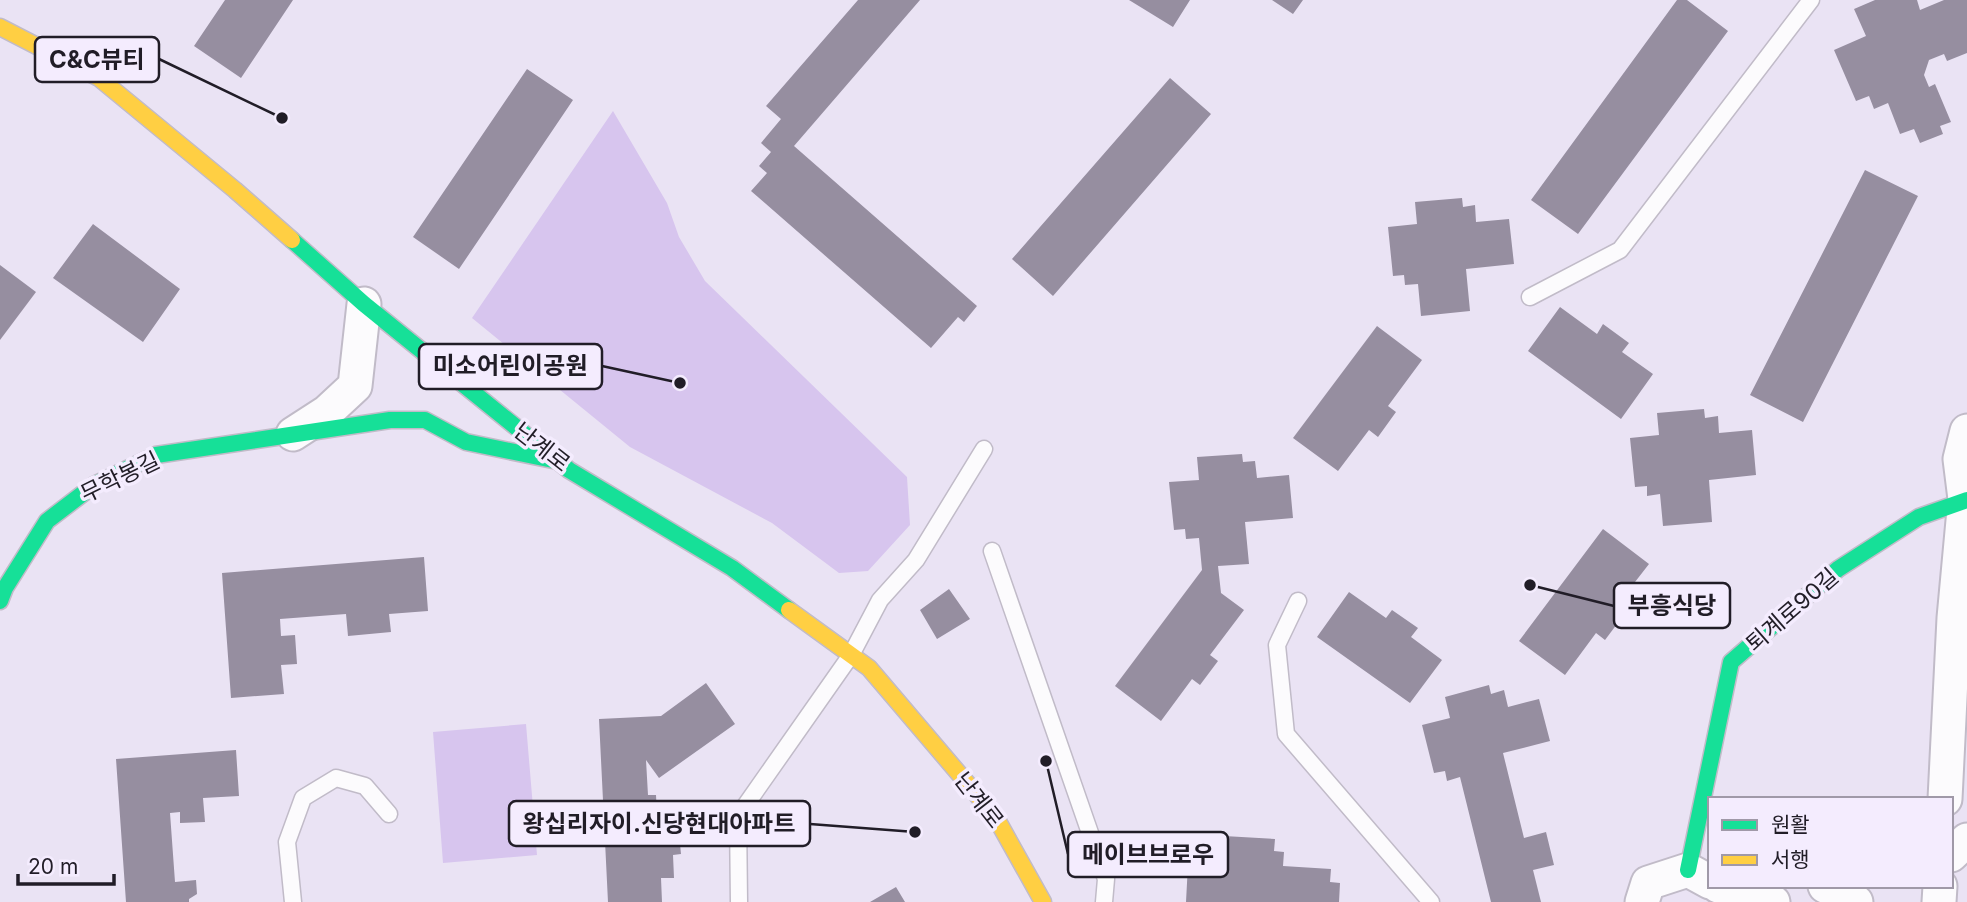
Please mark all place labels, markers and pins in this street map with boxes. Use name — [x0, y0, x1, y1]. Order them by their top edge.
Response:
callout: C&C뷰티 — [35, 37, 159, 82]
callout: 미소어린이공원 — [419, 344, 602, 389]
callout: 부흥식당 — [1614, 583, 1730, 628]
callout: 왕십리자이.신당현대아파트 — [509, 801, 810, 846]
callout: 메이브브로우 — [1068, 832, 1228, 877]

